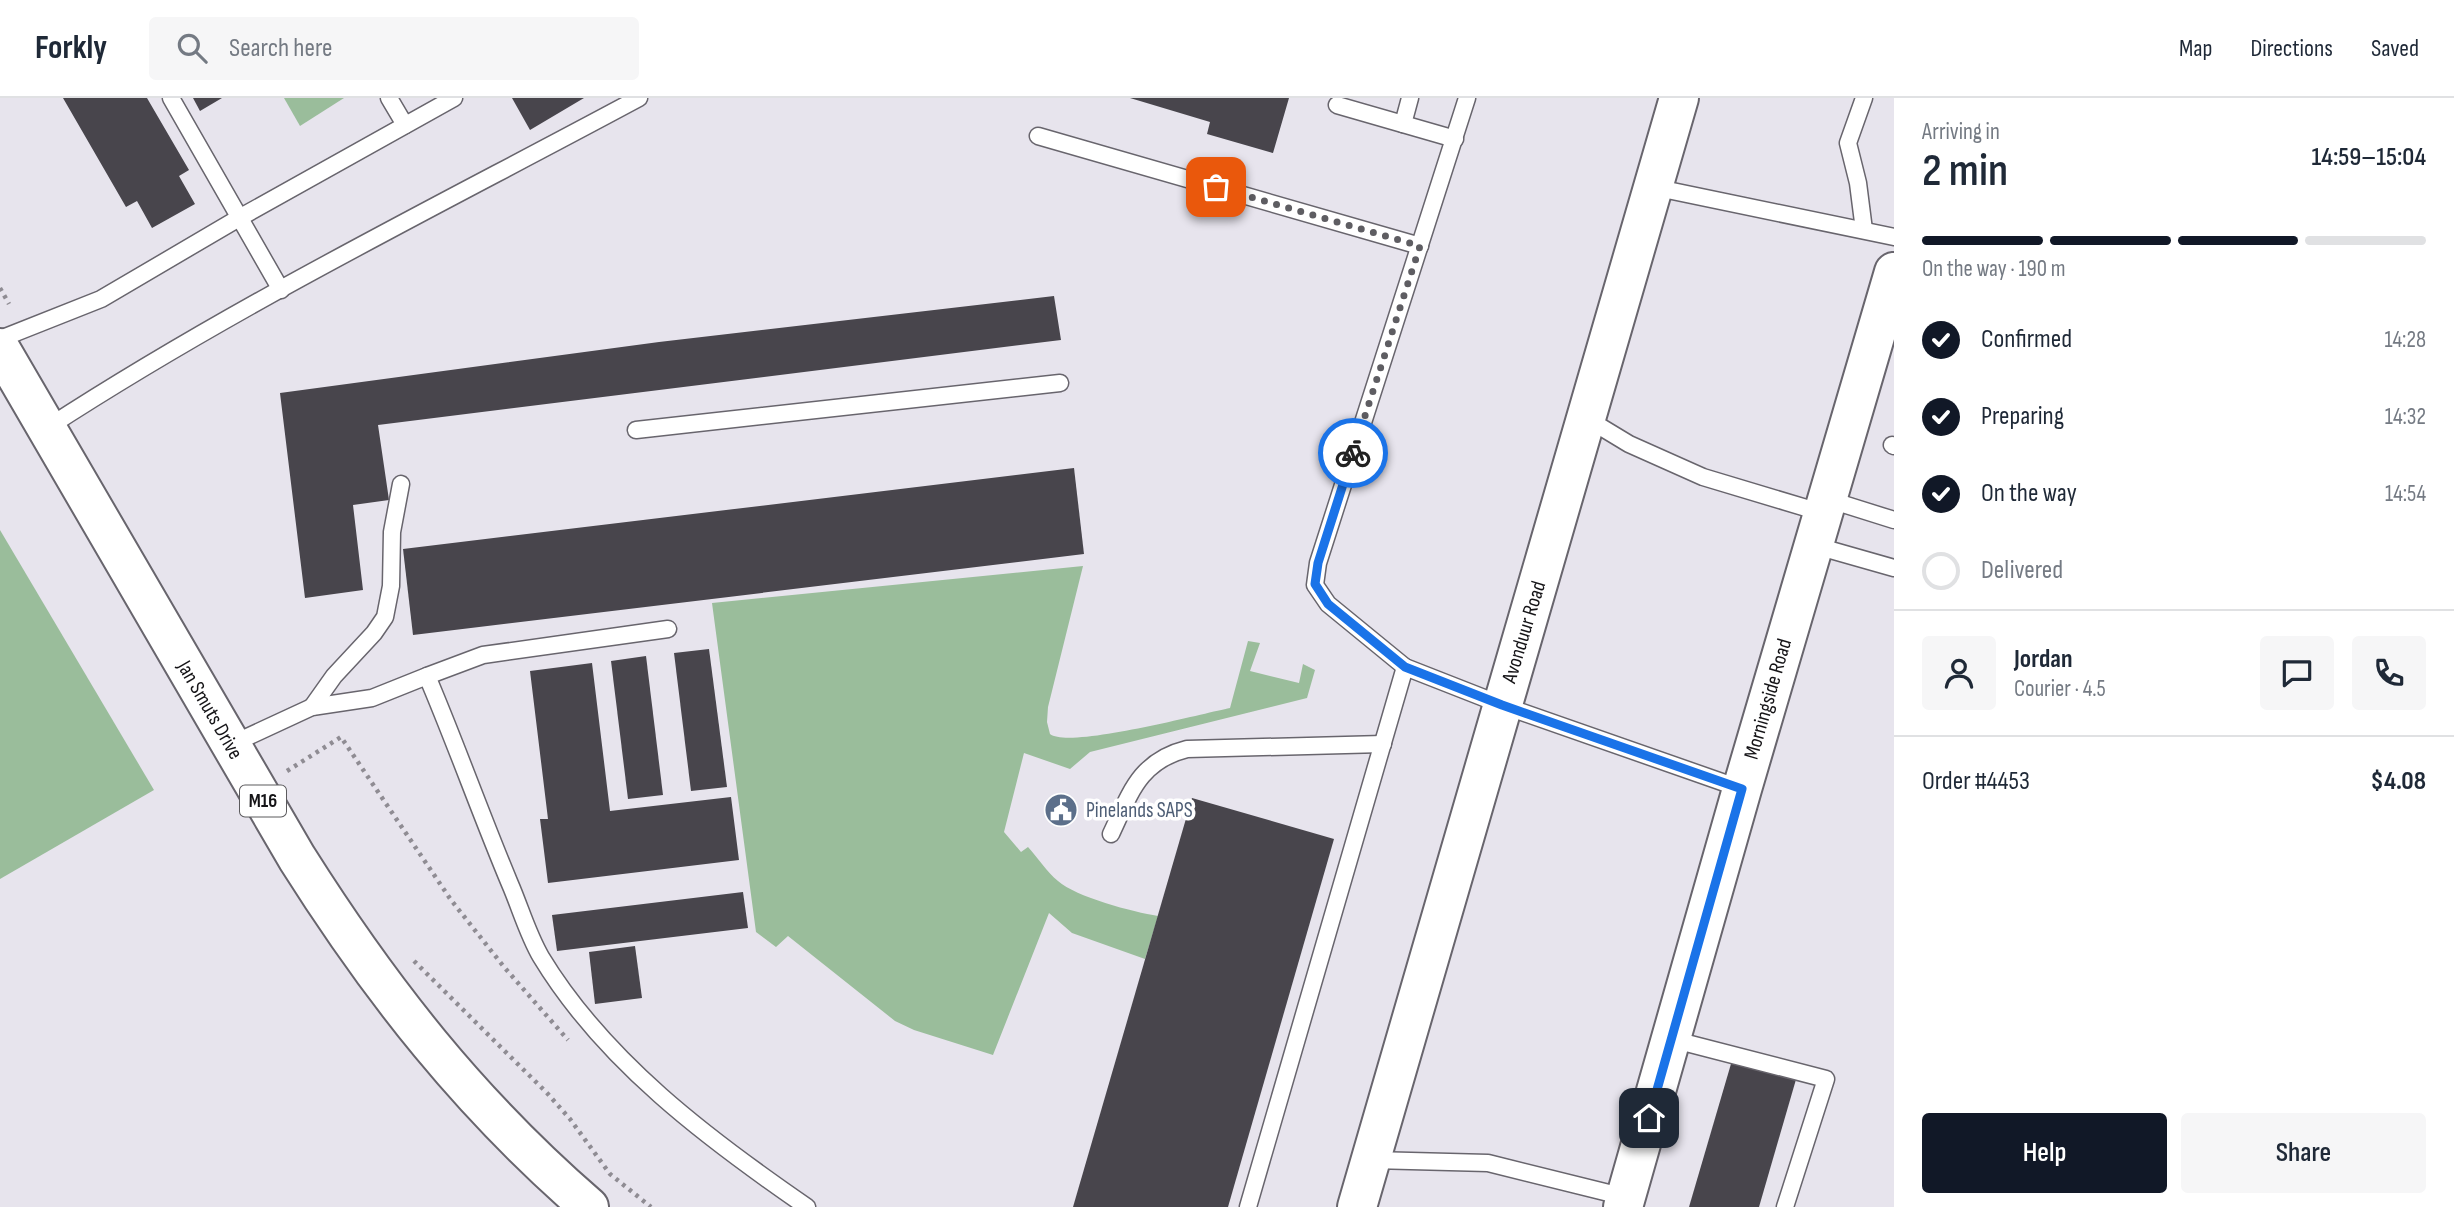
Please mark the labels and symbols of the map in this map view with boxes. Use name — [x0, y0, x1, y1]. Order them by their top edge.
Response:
pin — [1186, 157, 1246, 217]
courier — [1318, 418, 1388, 488]
street label: Avonduur Road — [1496, 578, 1551, 687]
street label: Morningside Road — [1739, 636, 1797, 762]
street label: Jan Smuts Drive — [171, 655, 248, 764]
road number: M16 — [240, 786, 286, 816]
public building icon: Pinelands SAPS — [1042, 791, 1080, 829]
place label: Pinelands SAPS — [1086, 798, 1193, 823]
pin — [1619, 1088, 1679, 1148]

